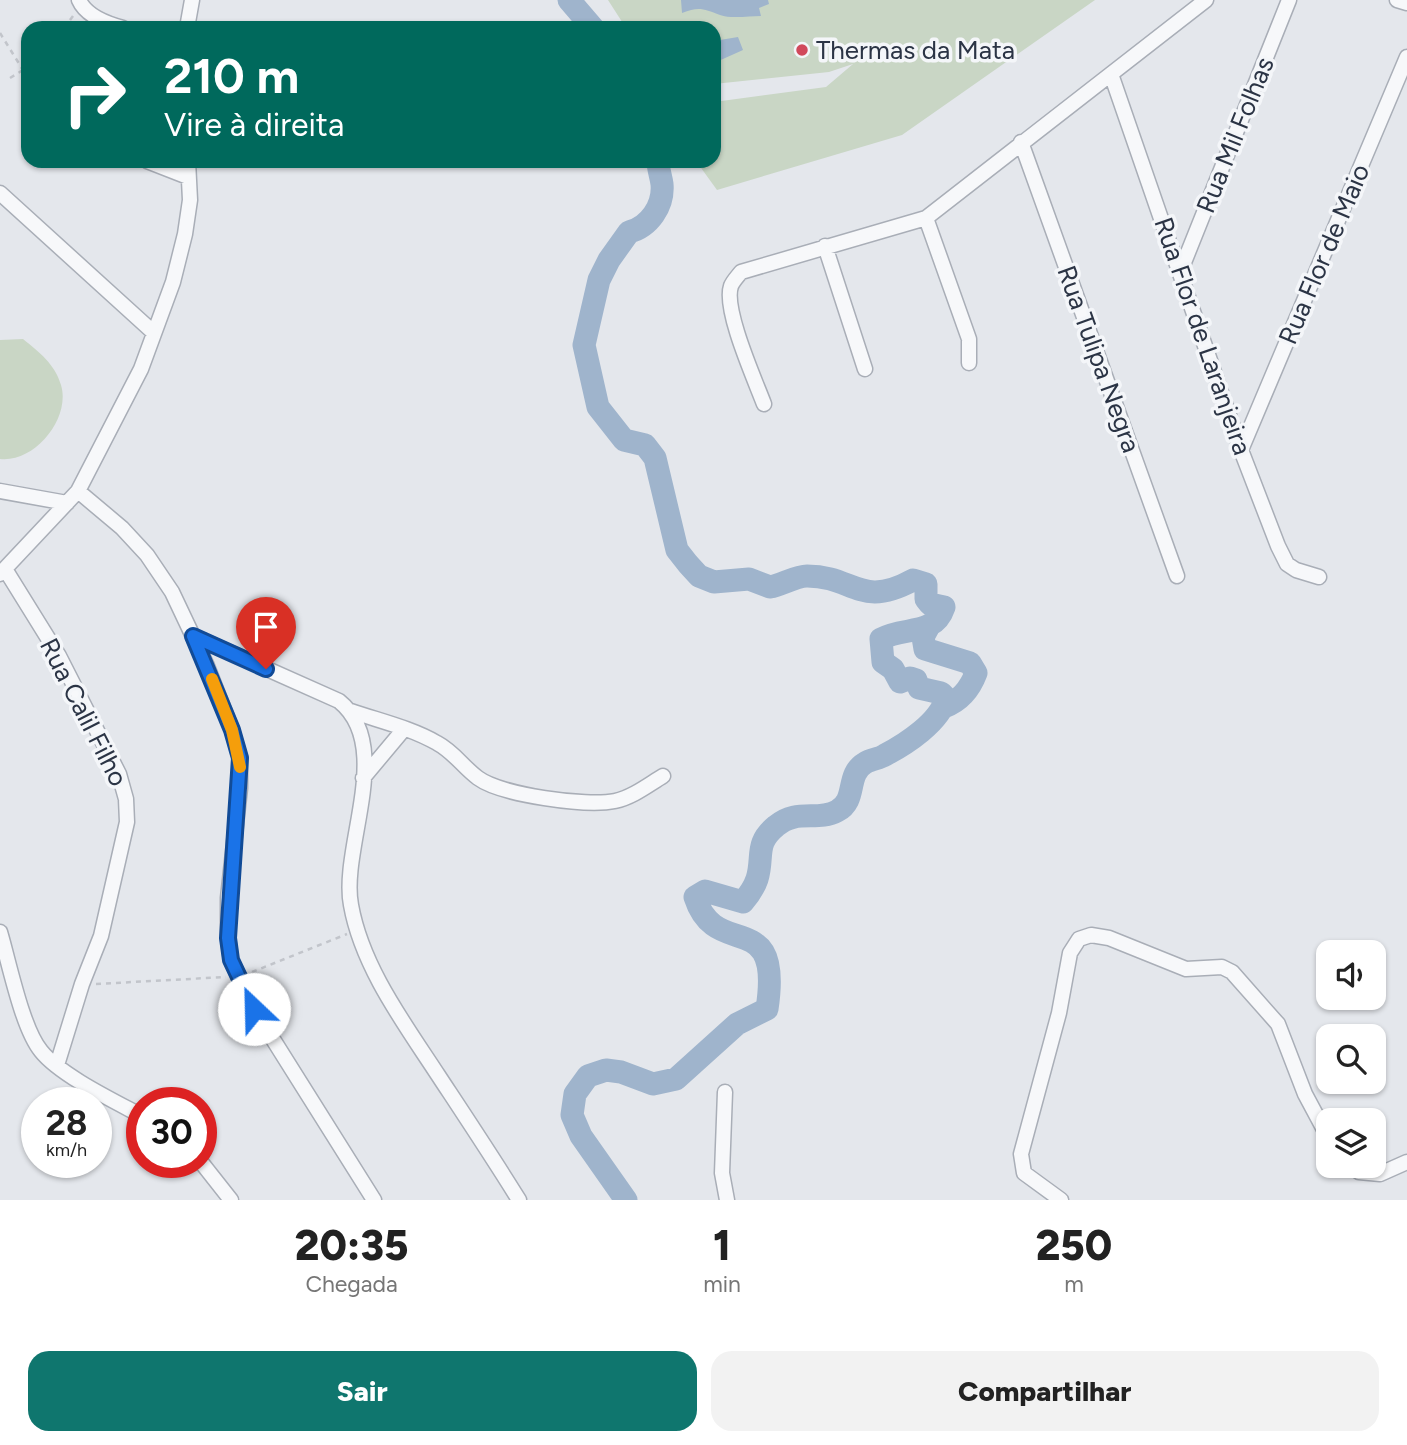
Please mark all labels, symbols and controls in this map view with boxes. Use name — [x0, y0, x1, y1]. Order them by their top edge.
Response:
place label: Thermas da Mata — [816, 34, 1015, 66]
marker: Thermas da Mata — [794, 42, 810, 58]
text: 210 m — [164, 46, 299, 105]
icon: right — [49, 49, 140, 140]
street label: Rua Mil Folhas — [1189, 52, 1281, 218]
text: Vire à direita — [164, 106, 344, 144]
street label: Rua Flor de Maio — [1272, 159, 1376, 349]
street label: Rua Flor de Laranjeira — [1147, 213, 1259, 459]
street label: Rua Tulipa Negra — [1050, 261, 1148, 457]
pin — [236, 597, 296, 669]
icon: arrive — [247, 608, 285, 646]
street label: Rua Calil Filho — [33, 633, 135, 791]
map controls — [1316, 940, 1386, 1178]
button: sound — [1316, 940, 1386, 1010]
position arrow — [217, 972, 291, 1046]
button: search — [1316, 1024, 1386, 1094]
speed limit sign: 30 — [126, 1087, 217, 1178]
text: 28 — [46, 1102, 87, 1144]
button: layers — [1316, 1108, 1386, 1178]
text: km/h — [46, 1139, 87, 1161]
text: 20:35 — [295, 1220, 408, 1271]
text: 1 — [713, 1220, 731, 1271]
text: 250 — [1036, 1220, 1112, 1271]
text: Chegada — [305, 1270, 398, 1298]
text: min — [703, 1270, 741, 1298]
text: m — [1064, 1270, 1084, 1298]
button: Sair — [28, 1351, 697, 1431]
button: Compartilhar — [711, 1351, 1379, 1431]

